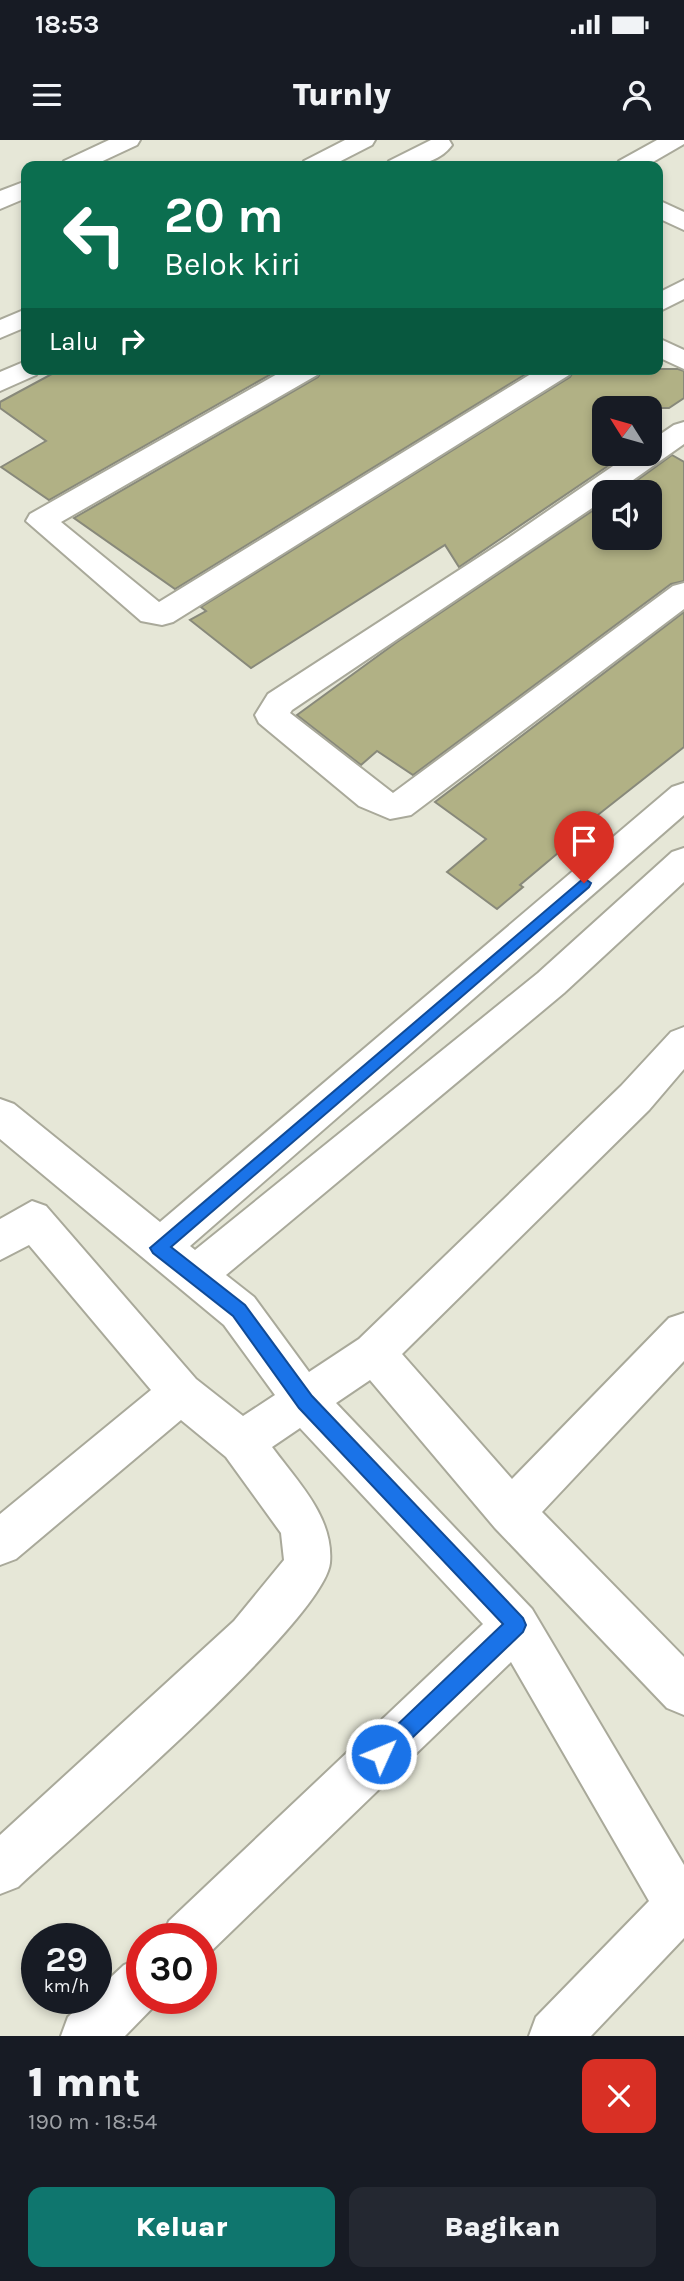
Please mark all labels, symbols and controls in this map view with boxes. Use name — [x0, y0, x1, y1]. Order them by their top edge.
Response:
text: 18:53 — [35, 9, 99, 40]
icon: menu — [28, 76, 66, 114]
text: Turnly — [293, 76, 391, 113]
icon: person — [618, 76, 656, 114]
text: 20 m — [164, 187, 284, 244]
icon: left — [49, 189, 140, 280]
text: Belok kiri — [164, 246, 301, 283]
icon: right — [113, 322, 151, 360]
text: Lalu — [49, 326, 99, 357]
north arrow — [592, 396, 662, 466]
map controls — [592, 396, 662, 550]
button: sound — [592, 480, 662, 550]
pin — [554, 811, 614, 883]
icon: arrive — [565, 822, 603, 860]
position arrow — [344, 1717, 418, 1791]
speed limit sign: 30 — [126, 1923, 217, 2014]
text: 29 — [45, 1939, 88, 1980]
text: km/h — [44, 1975, 89, 1997]
text: 1 mnt — [28, 2057, 140, 2107]
button: close — [582, 2059, 656, 2133]
text: 190 m · 18:54 — [28, 2108, 157, 2135]
button: Keluar — [28, 2187, 335, 2267]
button: Bagikan — [349, 2187, 656, 2267]

